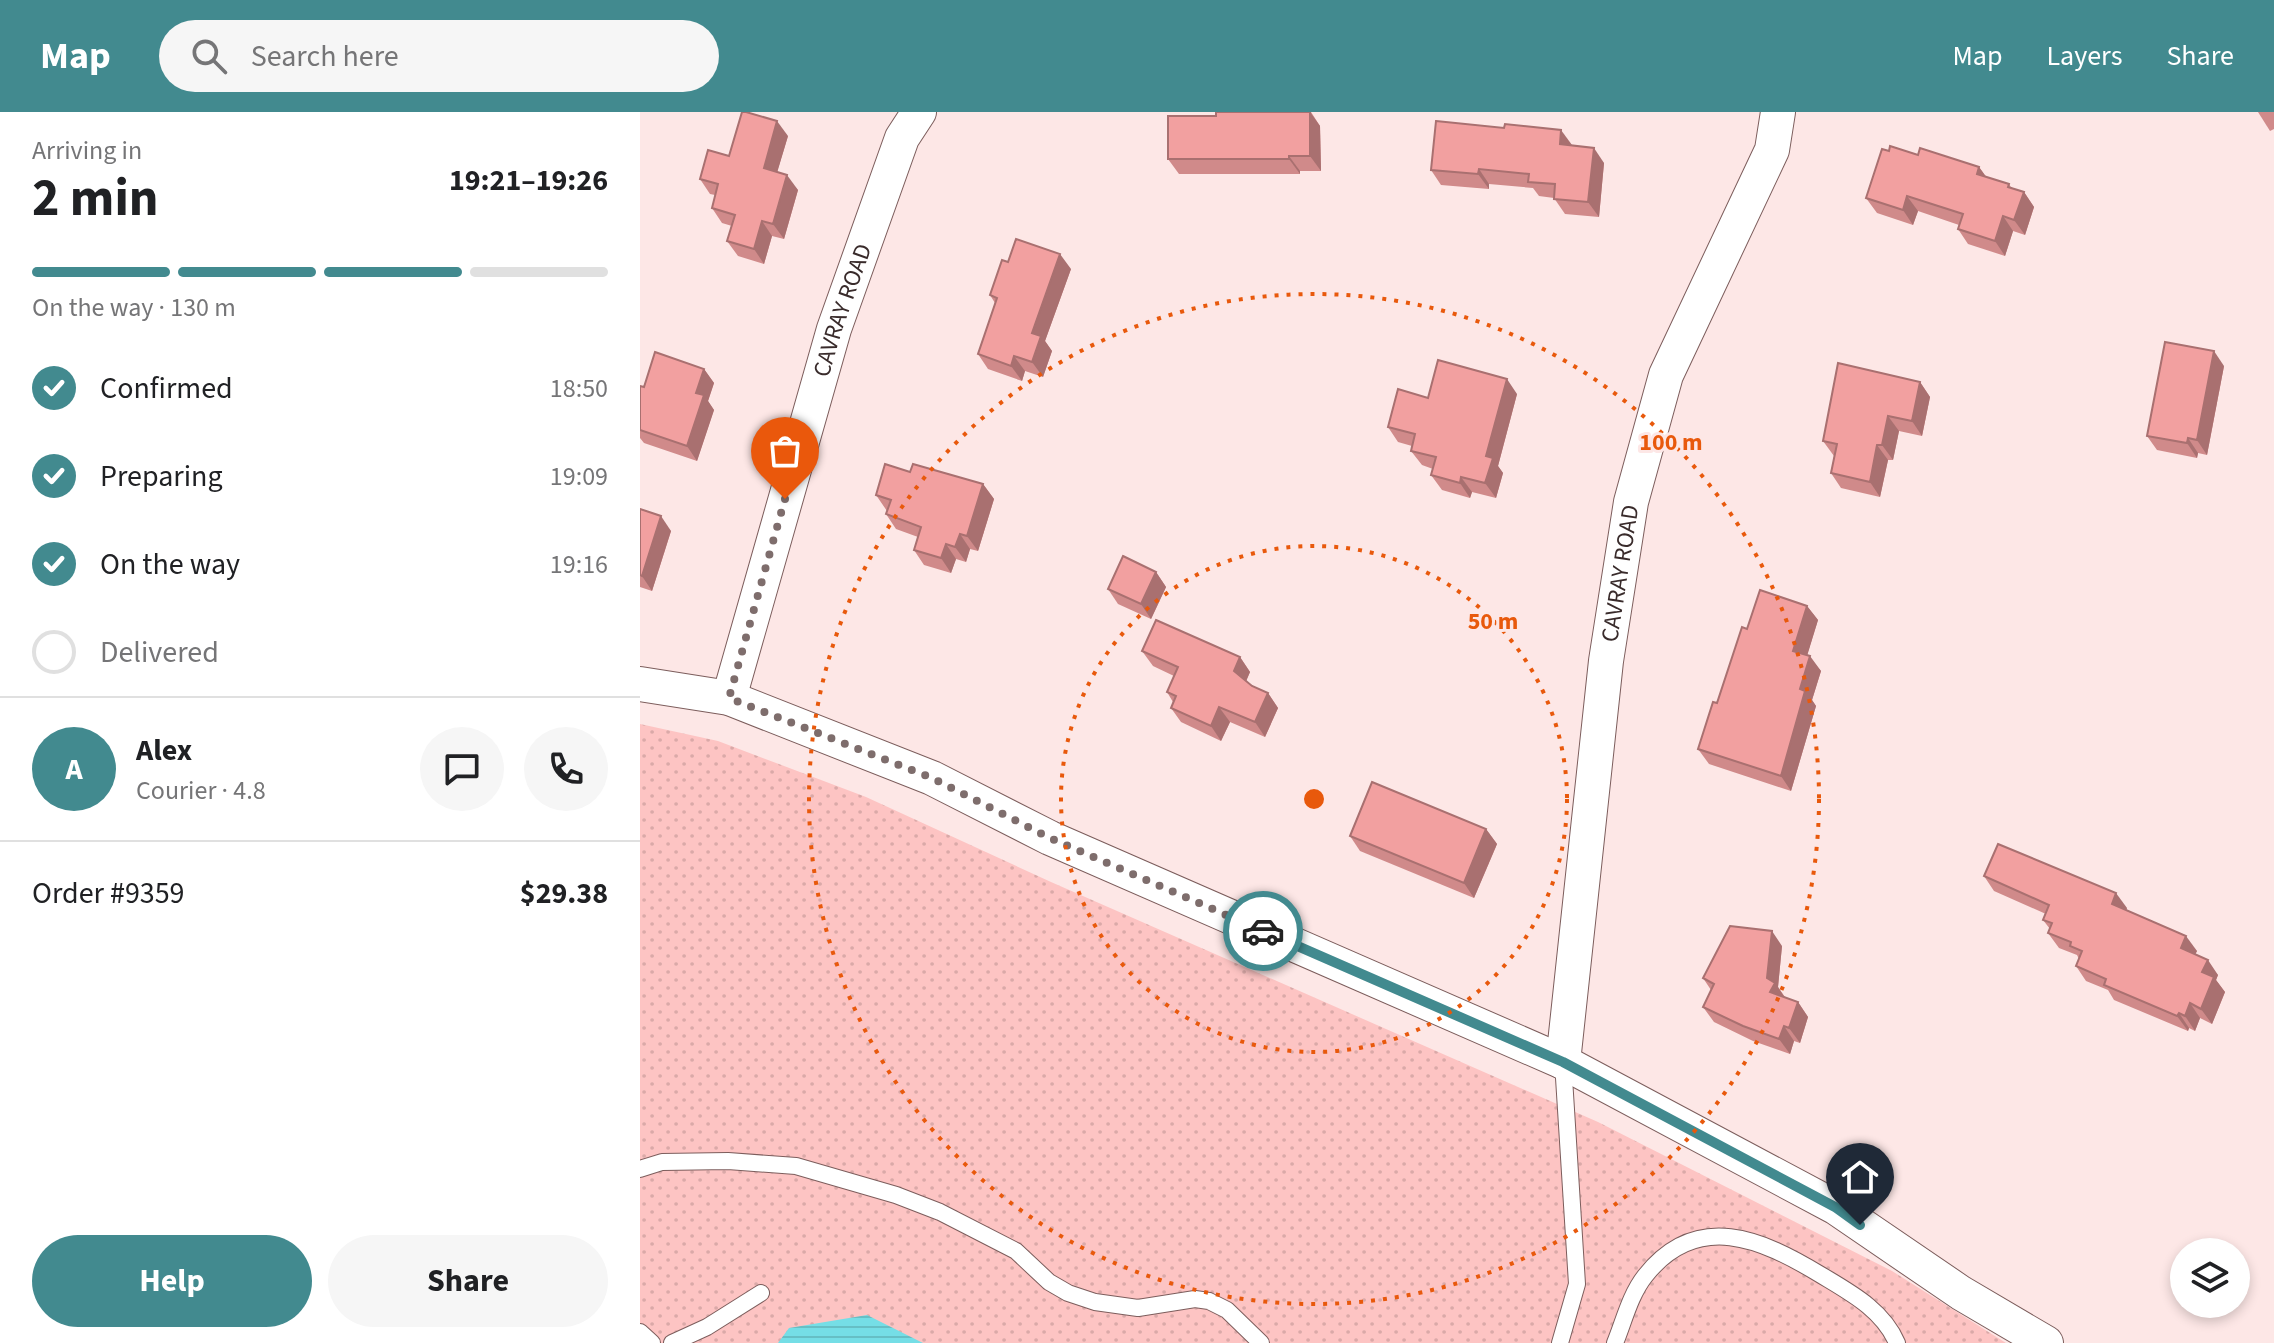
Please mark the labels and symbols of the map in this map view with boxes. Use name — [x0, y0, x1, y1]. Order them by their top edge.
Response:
street label: CAVRAY ROAD — [804, 239, 881, 381]
pin — [751, 417, 819, 499]
text: 100 m — [1639, 425, 1703, 460]
street label: CAVRAY ROAD — [1592, 502, 1648, 645]
text: 50 m — [1468, 604, 1518, 639]
centre of rings — [1300, 785, 1328, 813]
courier — [1223, 891, 1303, 971]
pin — [1826, 1143, 1894, 1225]

